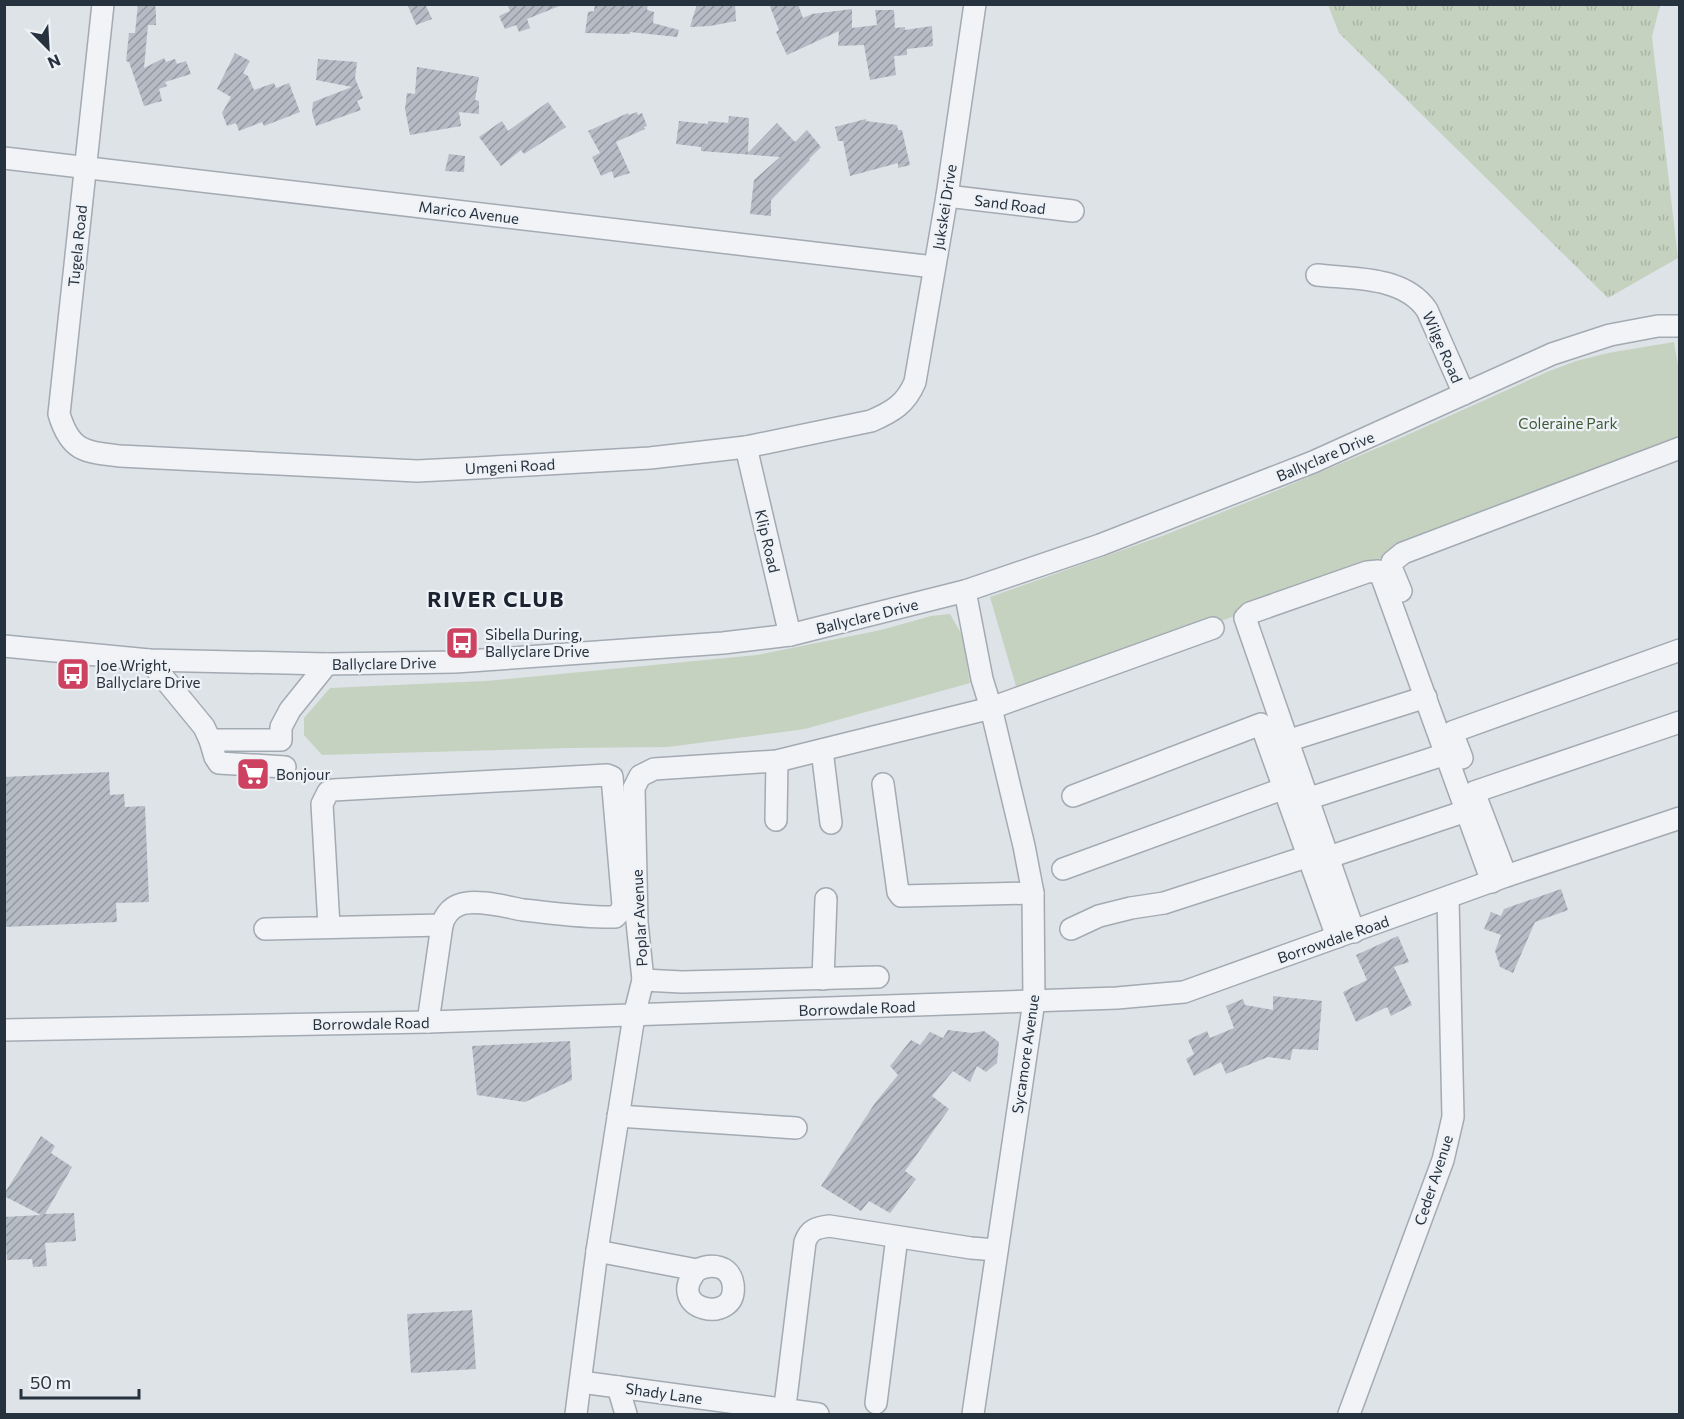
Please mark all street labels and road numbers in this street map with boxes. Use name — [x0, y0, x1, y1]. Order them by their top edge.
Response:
street label: Jukskei Drive — [928, 163, 960, 251]
street label: Sand Road — [973, 191, 1047, 217]
street label: Marico Avenue — [418, 197, 520, 227]
street label: Tugela Road — [64, 204, 90, 288]
street label: Wilge Road — [1419, 308, 1467, 386]
street label: Ballyclare Drive — [1273, 427, 1377, 485]
street label: Umgeni Road — [464, 455, 556, 477]
street label: Klip Road — [752, 508, 784, 574]
street label: Ballyclare Drive — [814, 595, 920, 637]
street label: Ballyclare Drive — [332, 653, 436, 673]
street label: Poplar Avenue — [627, 869, 651, 967]
street label: Borrowdale Road — [1275, 911, 1391, 967]
street label: Sycamore Avenue — [1008, 993, 1042, 1115]
street label: Borrowdale Road — [798, 997, 916, 1019]
street label: Borrowdale Road — [312, 1013, 430, 1033]
street label: Ceder Avenue — [1410, 1133, 1456, 1227]
street label: Shady Lane — [624, 1379, 704, 1407]

